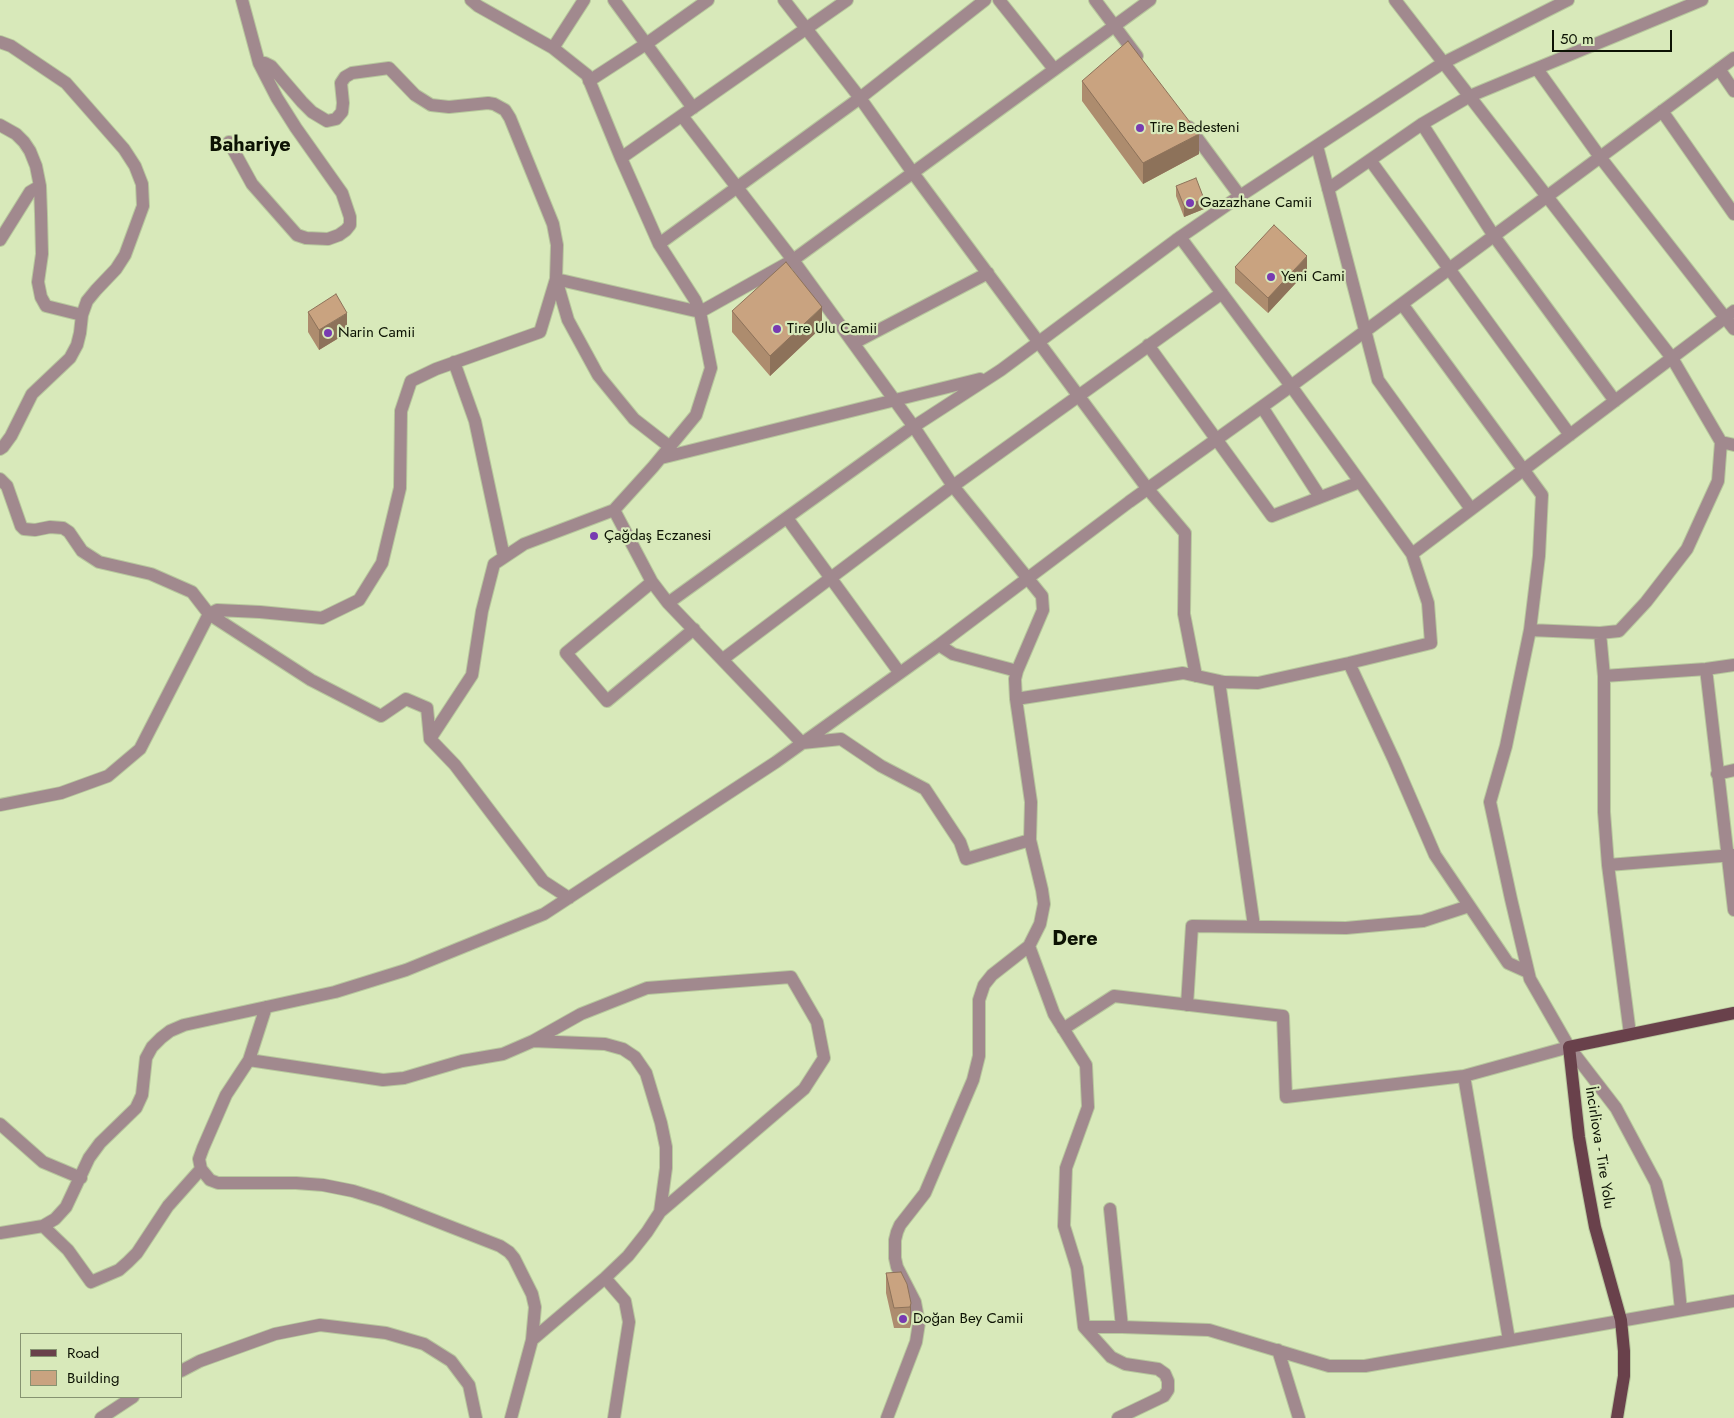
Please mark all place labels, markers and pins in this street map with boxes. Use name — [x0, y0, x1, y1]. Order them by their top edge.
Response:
place label: Tire Bedesteni — [1150, 119, 1240, 137]
marker: Tire Bedesteni — [1134, 122, 1146, 134]
place label: Gazazhane Camii — [1200, 194, 1312, 212]
marker: Gazazhane Camii — [1184, 197, 1196, 209]
place label: Yeni Cami — [1281, 268, 1345, 286]
marker: Yeni Cami — [1265, 271, 1277, 283]
place label: Tire Ulu Camii — [787, 320, 877, 338]
marker: Tire Ulu Camii — [771, 323, 783, 335]
place label: Narin Camii — [338, 324, 415, 342]
marker: Narin Camii — [322, 327, 334, 339]
place label: Çağdaş Eczanesi — [604, 527, 711, 545]
marker: Çağdaş Eczanesi — [588, 530, 600, 542]
place label: Doğan Bey Camii — [913, 1310, 1023, 1328]
marker: Doğan Bey Camii — [897, 1313, 909, 1325]

